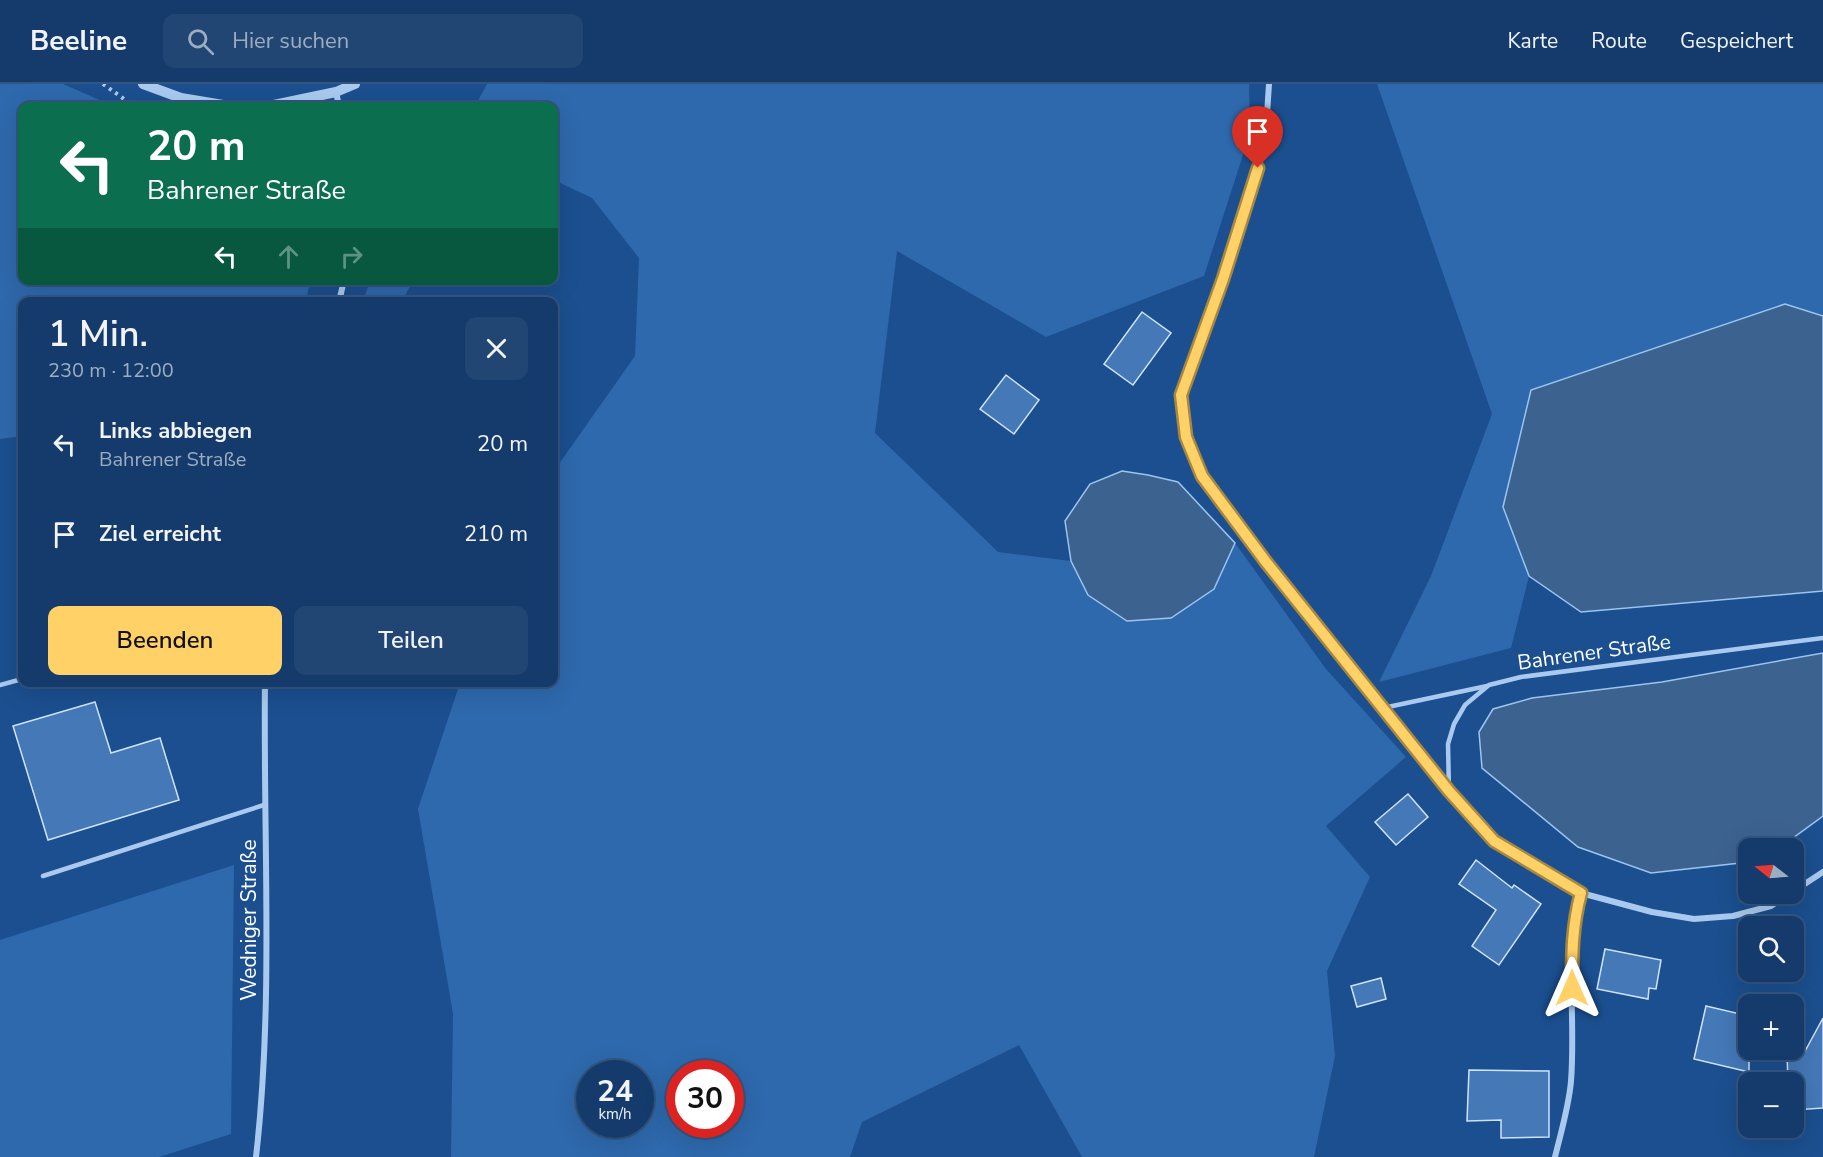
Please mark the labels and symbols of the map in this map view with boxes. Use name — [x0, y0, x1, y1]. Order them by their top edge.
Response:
pin — [1232, 106, 1283, 168]
street label: Bahrener Straße — [1515, 627, 1673, 677]
north arrow — [1738, 838, 1804, 904]
street label: Wedniger Straße — [235, 839, 263, 1001]
position arrow — [1540, 956, 1604, 1020]
speed limit sign: 30 — [666, 1060, 744, 1138]

